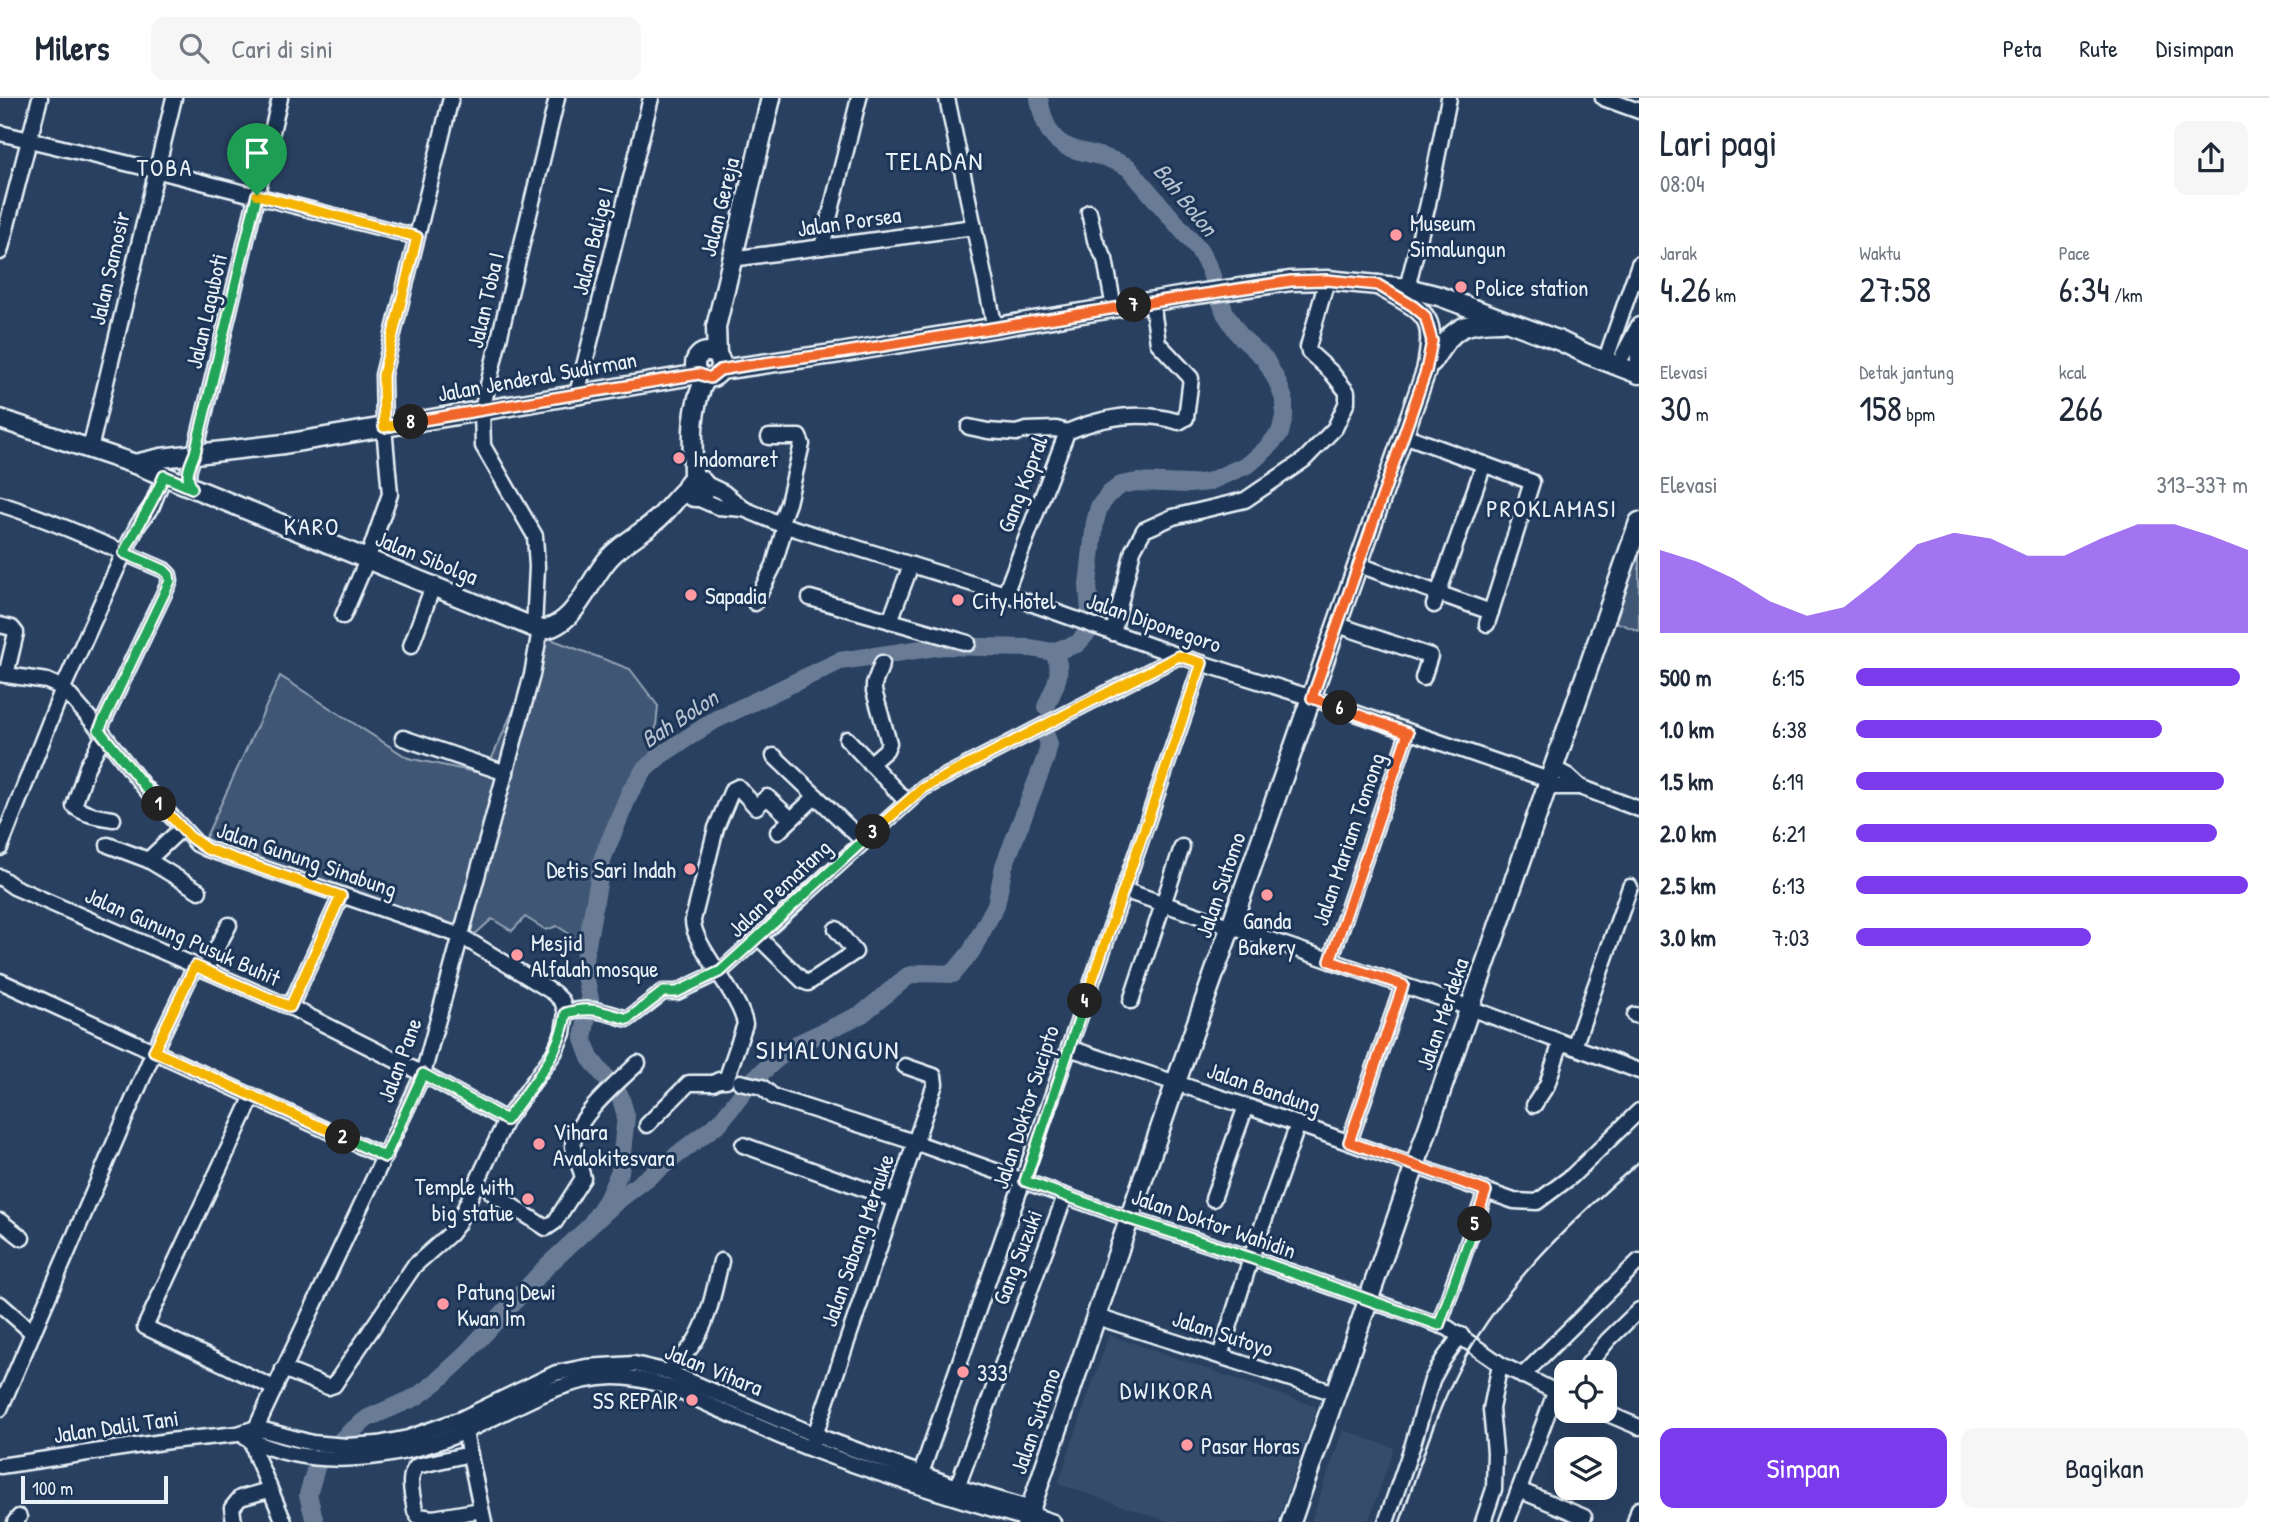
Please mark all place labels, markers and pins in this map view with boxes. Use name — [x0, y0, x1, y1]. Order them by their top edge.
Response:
pin — [227, 123, 287, 195]
place label: Museum Simalungun — [1410, 207, 1506, 264]
marker: Museum Simalungun — [1388, 227, 1404, 243]
place label: Police station — [1475, 272, 1588, 303]
marker: Police station — [1453, 279, 1469, 295]
pin: 7 — [1116, 288, 1152, 322]
pin: 8 — [394, 404, 428, 440]
place label: Indomaret — [693, 443, 779, 474]
marker: Indomaret — [671, 450, 687, 466]
place label: Sapadia — [705, 580, 767, 611]
place label: City Hotel — [972, 585, 1057, 616]
marker: Sapadia — [683, 587, 699, 603]
marker: City Hotel — [950, 592, 966, 608]
pin: 6 — [1322, 690, 1358, 726]
pin: 1 — [142, 786, 176, 822]
pin: 3 — [856, 814, 890, 850]
place label: Detis Sari Indah — [546, 854, 676, 885]
marker: Detis Sari Indah — [682, 861, 698, 877]
marker: Ganda Bakery — [1259, 887, 1275, 903]
place label: Ganda Bakery — [1238, 905, 1296, 962]
place label: Mesjid Alfalah mosque — [531, 927, 658, 984]
marker: Mesjid Alfalah mosque — [509, 947, 525, 963]
pin: 4 — [1068, 984, 1102, 1018]
place label: Vihara Avalokitesvara — [553, 1116, 675, 1173]
pin: 2 — [326, 1119, 360, 1154]
marker: Vihara Avalokitesvara — [531, 1136, 547, 1152]
place label: Temple with big statue — [415, 1171, 514, 1228]
marker: Temple with big statue — [520, 1191, 536, 1207]
pin: 5 — [1458, 1206, 1492, 1242]
place label: Patung Dewi Kwan Im — [457, 1276, 556, 1333]
marker: Patung Dewi Kwan Im — [435, 1296, 451, 1312]
place label: 333 — [977, 1357, 1008, 1388]
marker: 333 — [955, 1364, 971, 1380]
place label: SS REPAIR — [593, 1385, 678, 1416]
marker: SS REPAIR — [684, 1392, 700, 1408]
place label: Pasar Horas — [1201, 1430, 1300, 1461]
marker: Pasar Horas — [1179, 1437, 1195, 1453]

